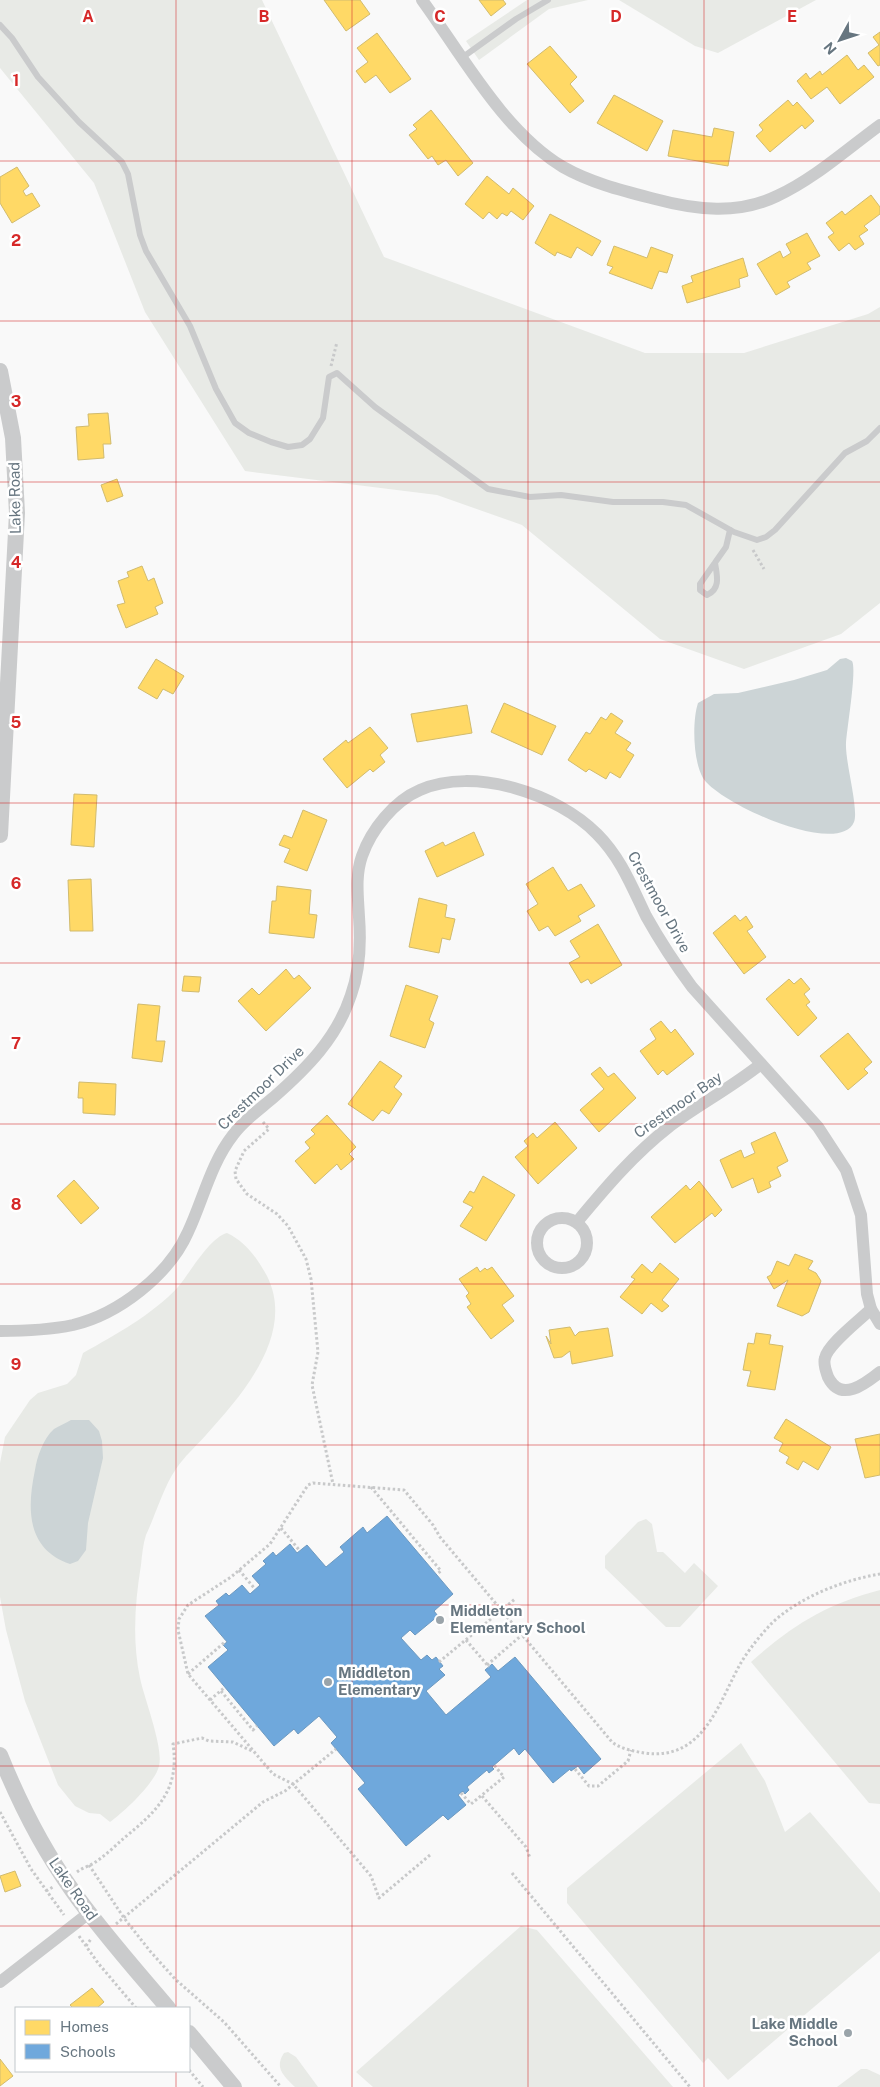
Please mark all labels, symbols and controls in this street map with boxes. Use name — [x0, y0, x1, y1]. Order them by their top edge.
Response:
text: A — [82, 7, 94, 26]
text: B — [259, 7, 270, 26]
text: C — [434, 7, 446, 26]
text: D — [610, 7, 622, 26]
text: E — [787, 7, 797, 26]
north arrow — [815, 15, 865, 65]
text: N — [820, 39, 840, 58]
text: 1 — [13, 71, 19, 90]
text: 2 — [11, 231, 21, 250]
text: 3 — [11, 392, 21, 411]
street label: Lake Road — [5, 462, 24, 534]
text: 4 — [11, 553, 22, 572]
text: 5 — [11, 713, 22, 732]
street label: Crestmoor Drive — [625, 848, 694, 955]
text: 6 — [11, 874, 21, 893]
text: 7 — [11, 1034, 21, 1053]
street label: Crestmoor Drive — [214, 1042, 307, 1133]
street label: Crestmoor Bay — [631, 1068, 725, 1141]
text: 8 — [11, 1195, 22, 1214]
text: 9 — [11, 1355, 21, 1374]
place label: Middleton Elementary School — [450, 1602, 586, 1636]
marker: Middleton Elementary School — [434, 1614, 446, 1626]
place label: Middleton Elementary — [338, 1664, 421, 1698]
marker: Middleton Elementary — [322, 1676, 334, 1688]
street label: Lake Road — [46, 1854, 101, 1923]
legend — [15, 2007, 190, 2072]
place label: Lake Middle School — [751, 2015, 838, 2049]
text: Homes — [60, 2018, 109, 2035]
marker: Lake Middle School — [842, 2027, 854, 2039]
text: Schools — [60, 2043, 116, 2060]

